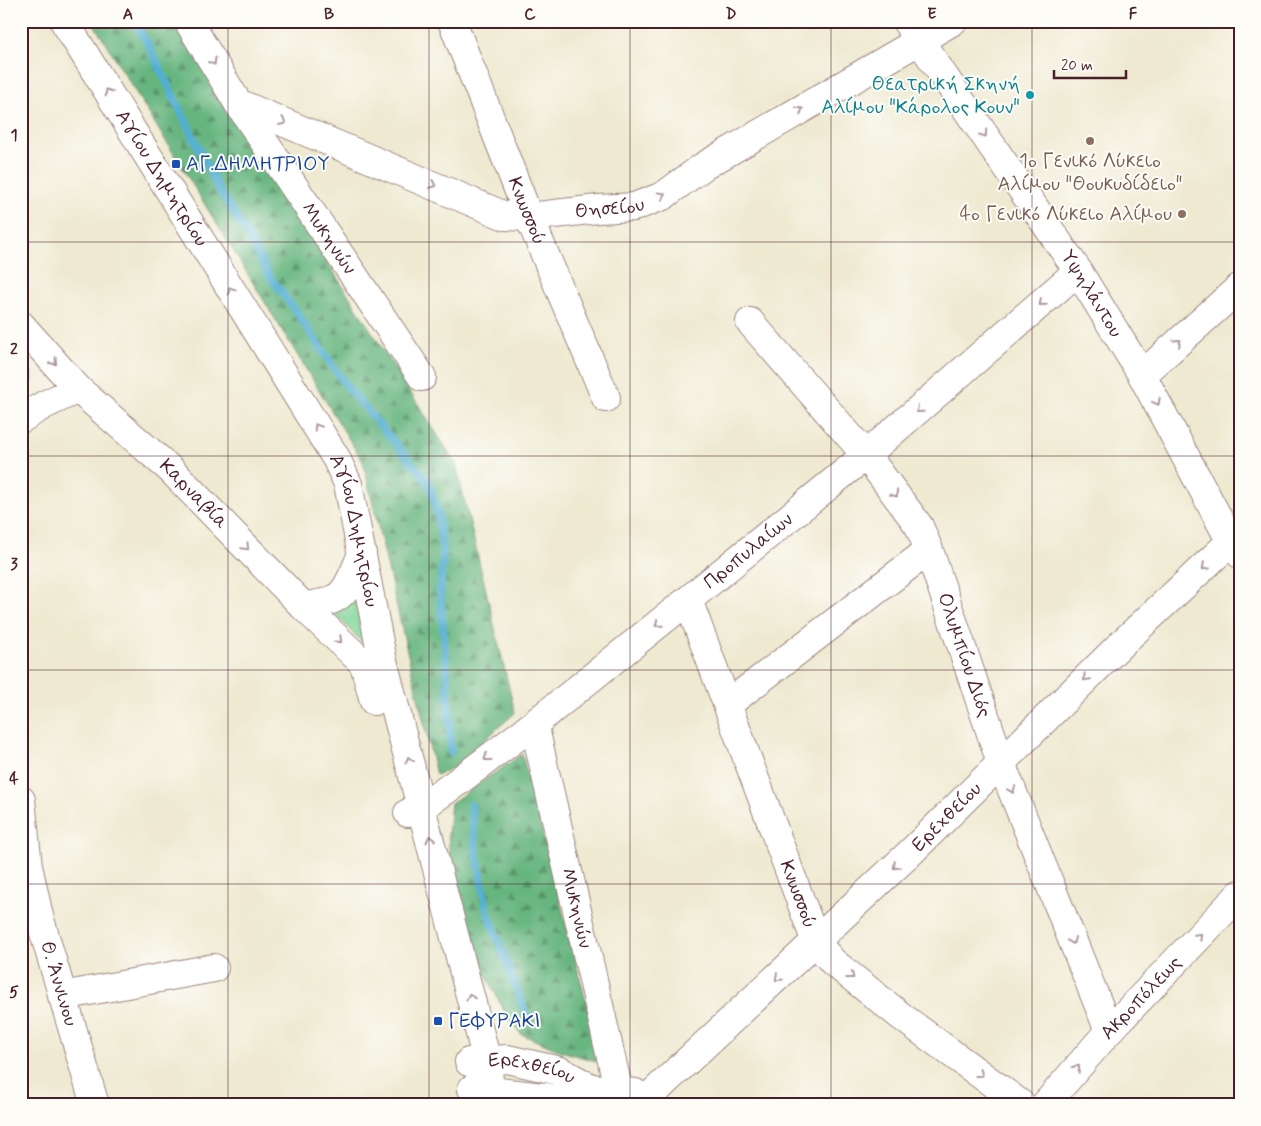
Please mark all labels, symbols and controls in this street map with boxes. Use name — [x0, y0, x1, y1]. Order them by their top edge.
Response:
text: A — [123, 4, 133, 25]
text: B — [324, 4, 334, 25]
text: C — [524, 4, 536, 25]
text: D — [725, 4, 737, 25]
text: E — [927, 4, 937, 25]
text: F — [1129, 4, 1138, 25]
scale bar — [1054, 48, 1126, 80]
text: 20 m — [1061, 56, 1093, 76]
one-way arrow — [207, 57, 217, 66]
place label: Θεατρική Σκηνή Αλίμου "Κάρολος Κουν" — [821, 71, 1020, 121]
one-way arrow — [104, 89, 114, 98]
marker: Θεατρική Σκηνή Αλίμου "Κάρολος Κουν" — [1024, 89, 1036, 101]
street label: Αγίου Δημητρίου — [109, 104, 215, 252]
one-way arrow — [795, 107, 804, 117]
one-way arrow — [278, 116, 287, 126]
text: 1 — [10, 125, 18, 146]
one-way arrow — [978, 128, 987, 137]
marker: 1ο Γενικό Λύκειο Αλίμου "Θουκυδίδειο" — [1084, 135, 1096, 147]
place label: 1ο Γενικό Λύκειο Αλίμου "Θουκυδίδειο" — [998, 148, 1182, 198]
place label: ΑΓ.ΔΗΜΗΤΡΙΟΥ — [186, 151, 330, 178]
marker: ΑΓ.ΔΗΜΗΤΡΙΟΥ — [170, 158, 182, 170]
street label: Κνωσσού — [501, 173, 553, 249]
one-way arrow — [428, 179, 437, 190]
street label: Θησείου — [573, 191, 649, 225]
one-way arrow — [657, 191, 666, 201]
street label: Μυκηνών — [295, 197, 363, 280]
place label: 4ο Γενικό Λύκειο Αλίμου — [959, 201, 1172, 228]
marker: 4ο Γενικό Λύκειο Αλίμου — [1176, 208, 1188, 220]
street label: Υψηλάντου — [1054, 245, 1129, 343]
one-way arrow — [227, 286, 237, 295]
one-way arrow — [1038, 298, 1047, 307]
text: 2 — [10, 339, 18, 360]
one-way arrow — [1173, 339, 1182, 348]
one-way arrow — [48, 356, 57, 365]
one-way arrow — [1151, 397, 1161, 406]
one-way arrow — [915, 404, 924, 413]
one-way arrow — [313, 424, 323, 433]
street label: Αγίου Δημητρίου — [322, 450, 385, 609]
street label: Καρναβία — [154, 452, 235, 535]
one-way arrow — [889, 488, 898, 498]
street label: Προπυλαίων — [698, 506, 799, 596]
one-way arrow — [240, 541, 249, 550]
text: 3 — [10, 554, 18, 575]
one-way arrow — [1201, 561, 1210, 570]
street label: Ολυμπίου Διός — [931, 589, 998, 721]
one-way arrow — [655, 618, 664, 626]
one-way arrow — [333, 634, 342, 643]
one-way arrow — [1083, 672, 1092, 681]
one-way arrow — [484, 753, 493, 761]
one-way arrow — [405, 757, 415, 765]
text: 4 — [9, 768, 19, 789]
street label: Ερεχθείου — [905, 776, 988, 858]
one-way arrow — [1006, 785, 1016, 794]
one-way arrow — [425, 835, 436, 844]
street label: Κνωσσού — [773, 856, 823, 932]
one-way arrow — [893, 860, 902, 869]
street label: Μυκηνών — [554, 865, 599, 951]
one-way arrow — [1194, 933, 1203, 942]
one-way arrow — [1066, 936, 1076, 945]
street label: Θ. Άννινου — [34, 938, 84, 1029]
street label: Ακροπόλεως — [1094, 949, 1188, 1045]
one-way arrow — [845, 971, 854, 979]
one-way arrow — [775, 972, 784, 981]
text: 5 — [9, 982, 19, 1003]
one-way arrow — [466, 993, 476, 1001]
place label: ΓΕΦΥΡΑΚΙ — [448, 1008, 541, 1035]
marker: ΓΕΦΥΡΑΚΙ — [432, 1015, 444, 1027]
street label: Ερεχθείου — [487, 1045, 581, 1091]
one-way arrow — [1071, 1064, 1080, 1073]
one-way arrow — [974, 1068, 984, 1077]

